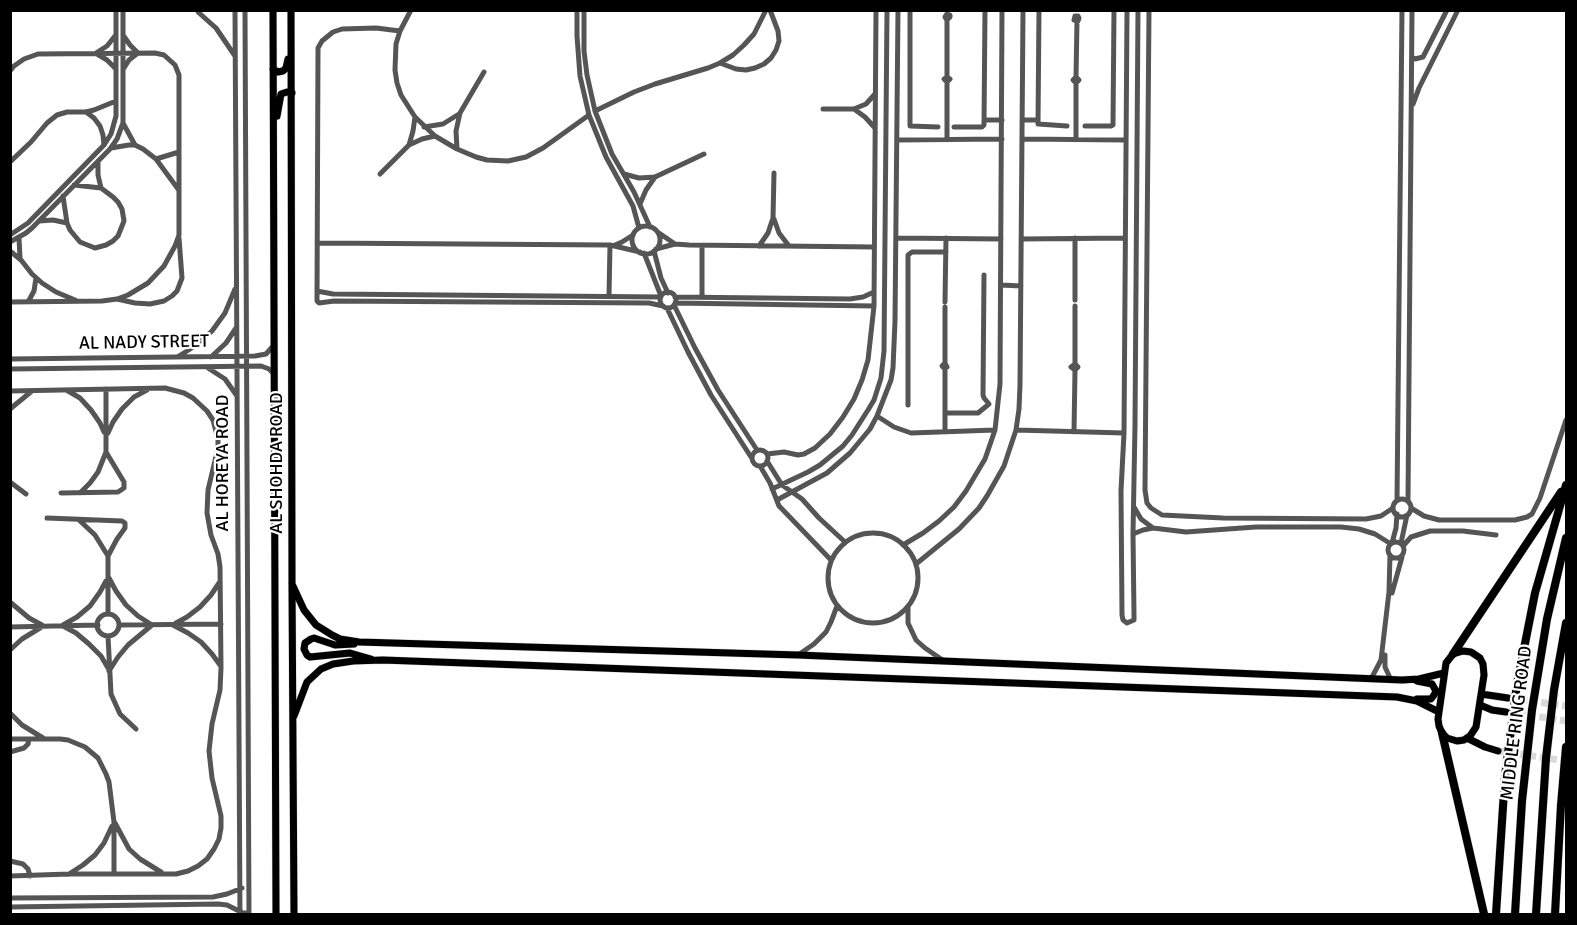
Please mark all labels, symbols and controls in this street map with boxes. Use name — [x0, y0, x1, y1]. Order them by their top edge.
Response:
street label: AL NADY STREET — [79, 331, 209, 355]
street label: AL SHOHDA ROAD — [266, 392, 288, 534]
street label: AL HOREYA ROAD — [212, 394, 234, 532]
street label: MIDDLE RING ROAD — [1497, 645, 1537, 801]

